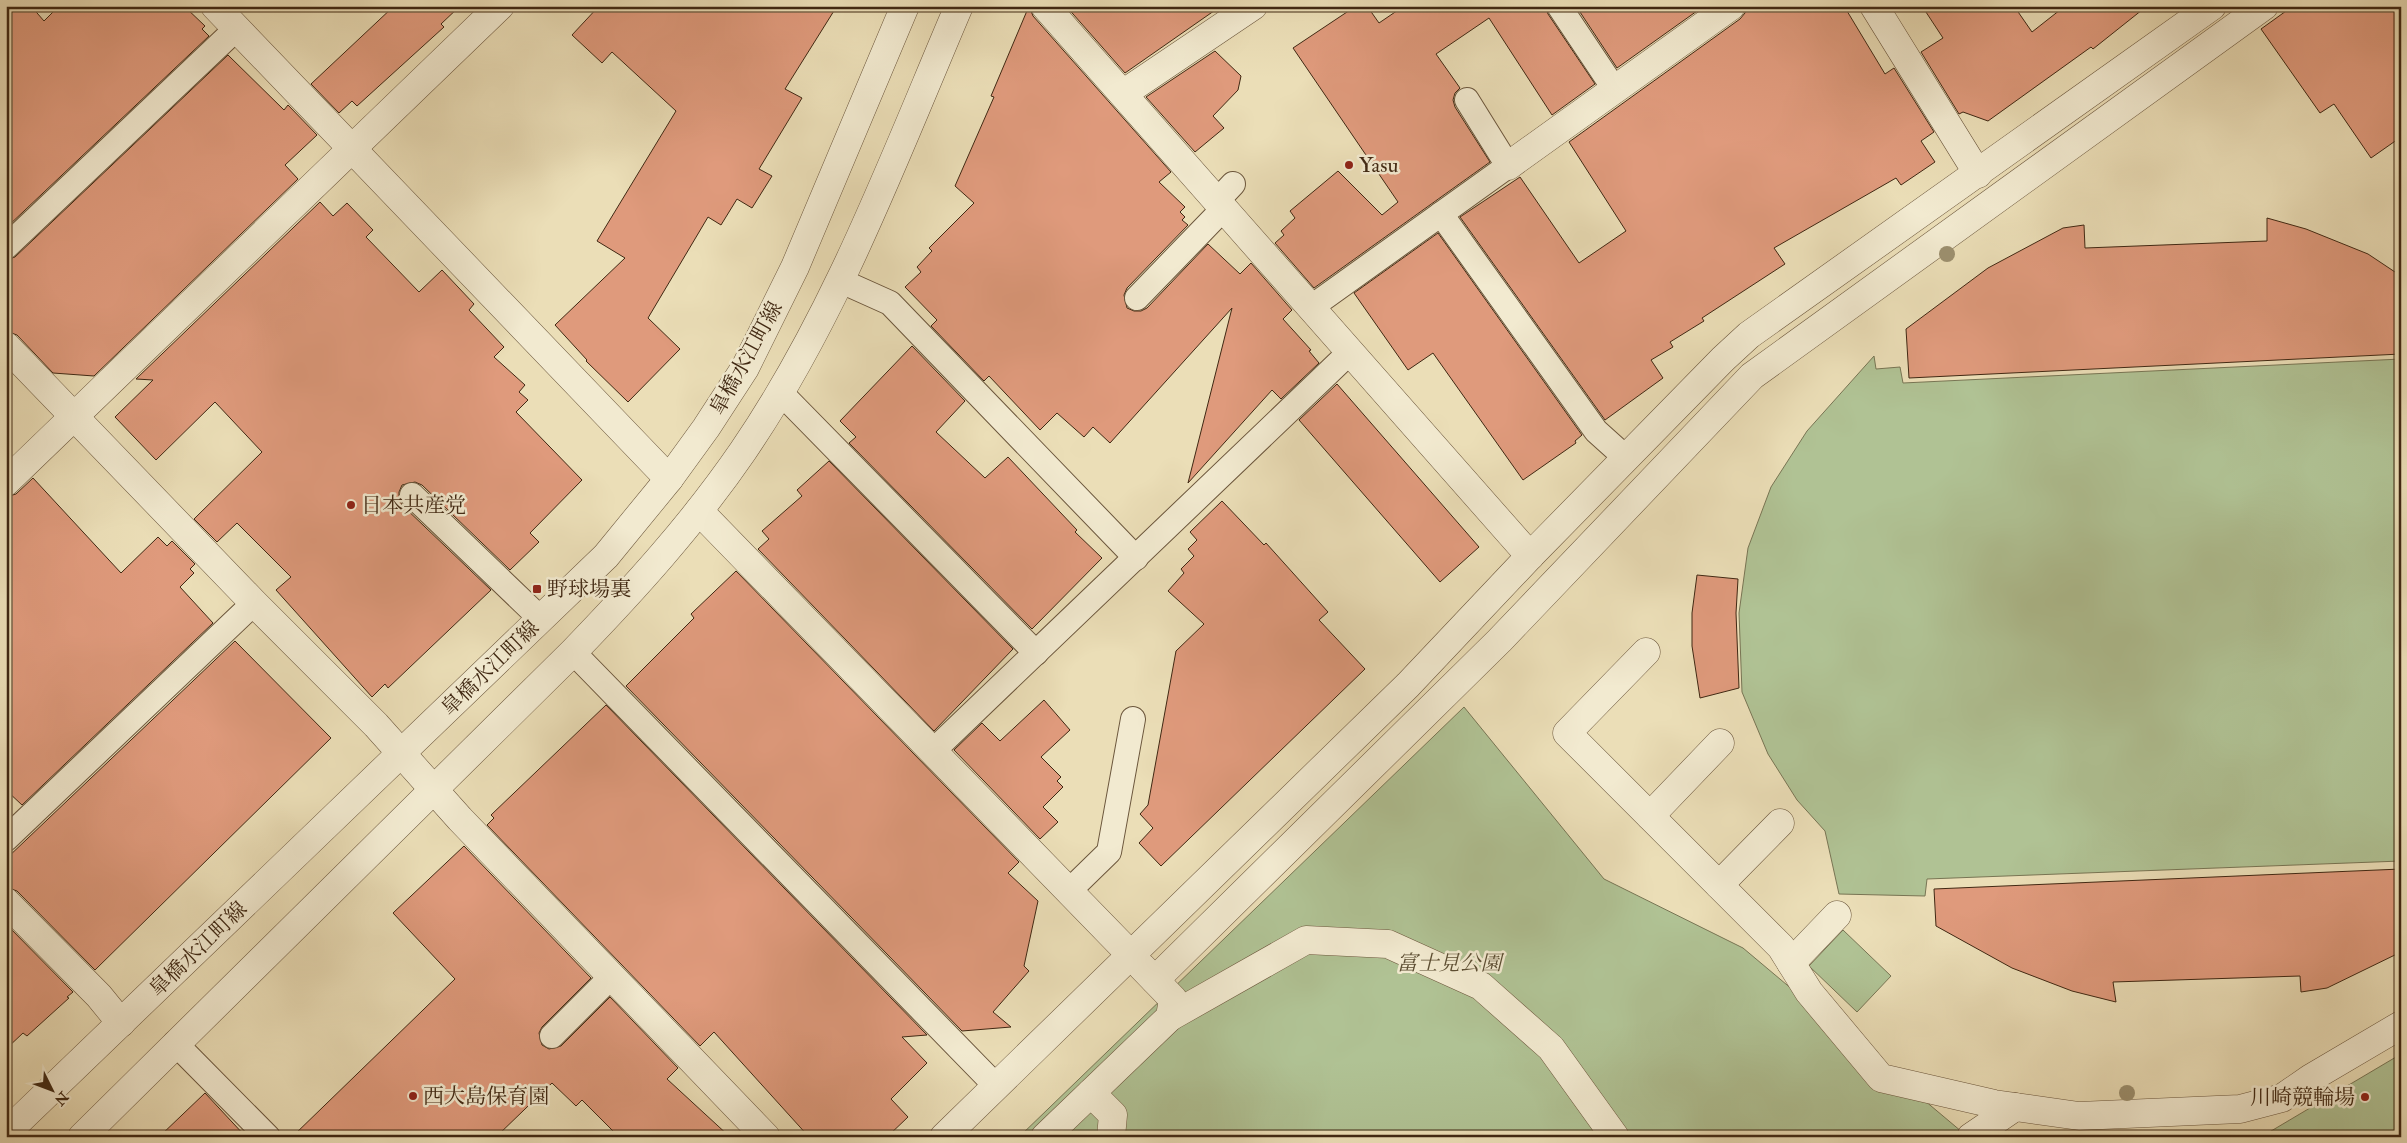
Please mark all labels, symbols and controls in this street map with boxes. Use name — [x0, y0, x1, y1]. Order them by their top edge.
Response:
place label: Yasu — [1359, 152, 1398, 179]
marker: Yasu — [1343, 159, 1355, 171]
street label: 皐橋水江町線 — [704, 297, 789, 420]
place label: 日本共産党 — [361, 492, 466, 519]
marker: 日本共産党 — [345, 499, 357, 511]
place label: 野球場裏 — [547, 576, 631, 603]
marker: 野球場裏 — [531, 583, 543, 595]
street label: 皐橋水江町線 — [436, 615, 545, 722]
street label: 皐橋水江町線 — [144, 896, 253, 1003]
park label: 富士見公園 — [1397, 950, 1504, 977]
north arrow — [28, 1066, 78, 1116]
place label: 西大島保育園 — [423, 1083, 549, 1110]
place label: 川崎競輪場 — [2250, 1084, 2355, 1111]
text: N — [50, 1087, 72, 1109]
marker: 西大島保育園 — [407, 1090, 419, 1102]
marker: 川崎競輪場 — [2359, 1091, 2371, 1103]

